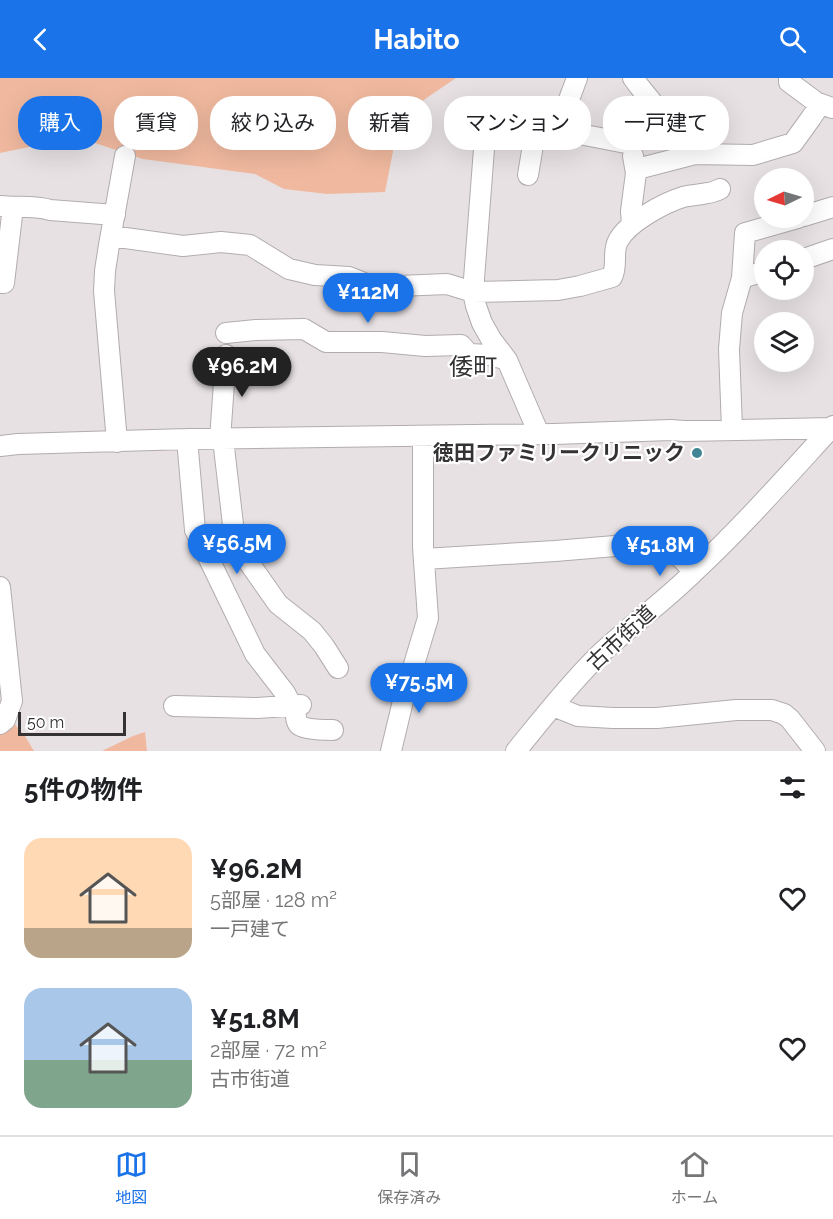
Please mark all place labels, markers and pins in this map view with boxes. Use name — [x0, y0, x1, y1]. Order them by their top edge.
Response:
pin: ¥112M — [326, 273, 410, 324]
pin: ¥96.2M — [193, 347, 291, 398]
place label: 徳田ファミリークリニック — [433, 440, 685, 465]
marker: 徳田ファミリークリニック — [690, 446, 704, 460]
pin: ¥56.5M — [188, 524, 286, 575]
pin: ¥51.8M — [611, 526, 709, 577]
pin: ¥75.5M — [370, 663, 468, 714]

